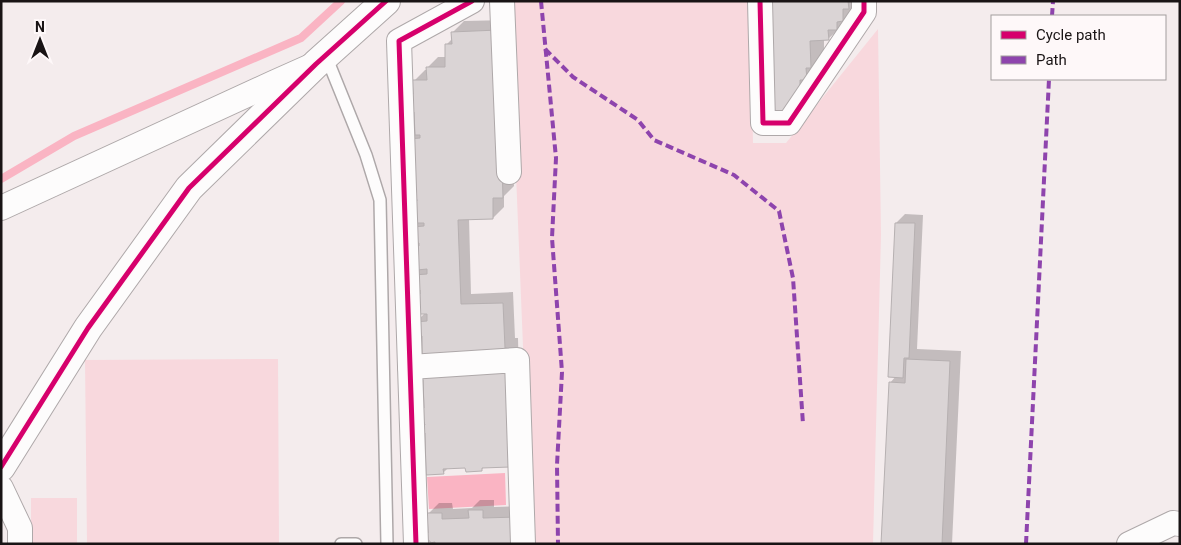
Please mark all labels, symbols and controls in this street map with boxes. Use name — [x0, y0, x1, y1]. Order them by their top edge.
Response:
north arrow — [15, 15, 65, 65]
legend — [991, 15, 1166, 80]
text: N — [35, 19, 45, 35]
text: Cycle path — [1036, 26, 1106, 44]
text: Path — [1036, 51, 1067, 69]

